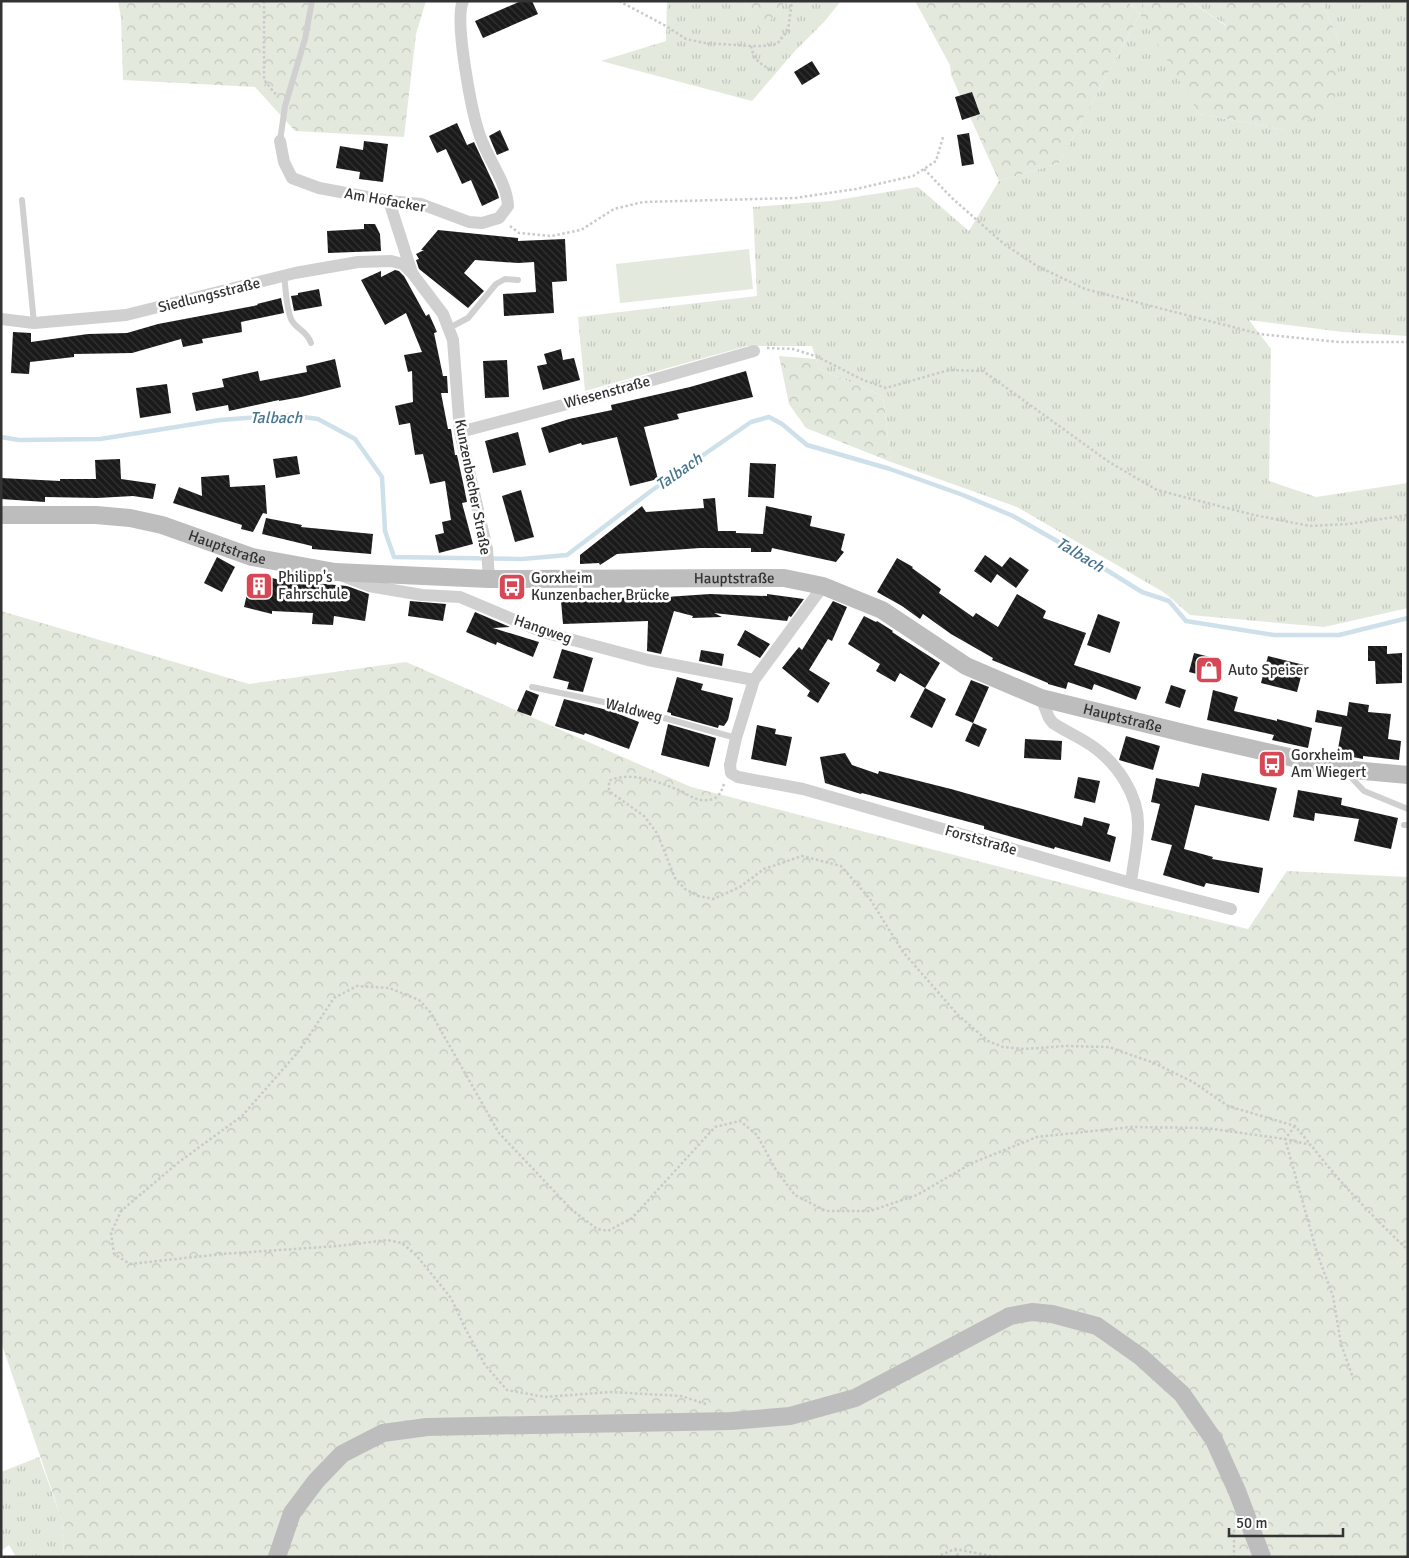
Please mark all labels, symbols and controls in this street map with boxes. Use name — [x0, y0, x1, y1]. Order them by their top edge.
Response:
street label: Am Hofacker — [343, 184, 427, 216]
street label: Siedlungsstraße — [156, 274, 262, 316]
street label: Wiesenstraße — [562, 372, 652, 412]
water label: Talbach — [250, 408, 303, 428]
street label: Kunzenbacher Straße — [451, 418, 495, 556]
water label: Talbach — [652, 448, 707, 495]
street label: Hauptstraße — [186, 526, 267, 568]
water label: Talbach — [1052, 533, 1109, 578]
place label: Philipp's Fahrschule — [278, 568, 348, 603]
place label: Gorxheim Kunzenbacher Brücke — [531, 569, 670, 604]
street label: Hauptstraße — [694, 569, 775, 587]
building icon: Philipp's Fahrschule — [244, 571, 274, 601]
bus stop icon: Gorxheim Kunzenbacher Brücke — [497, 572, 527, 602]
street label: Hangweg — [512, 611, 574, 647]
shop icon: Auto Speiser — [1194, 655, 1224, 685]
place label: Auto Speiser — [1228, 661, 1309, 679]
street label: Waldweg — [604, 694, 664, 726]
street label: Hauptstraße — [1081, 700, 1164, 736]
place label: Gorxheim Am Wiegert — [1291, 746, 1366, 781]
bus stop icon: Gorxheim Am Wiegert — [1257, 749, 1287, 779]
street label: Forststraße — [943, 821, 1019, 859]
scale bar — [1229, 1506, 1343, 1538]
text: 50 m — [1236, 1514, 1267, 1532]

